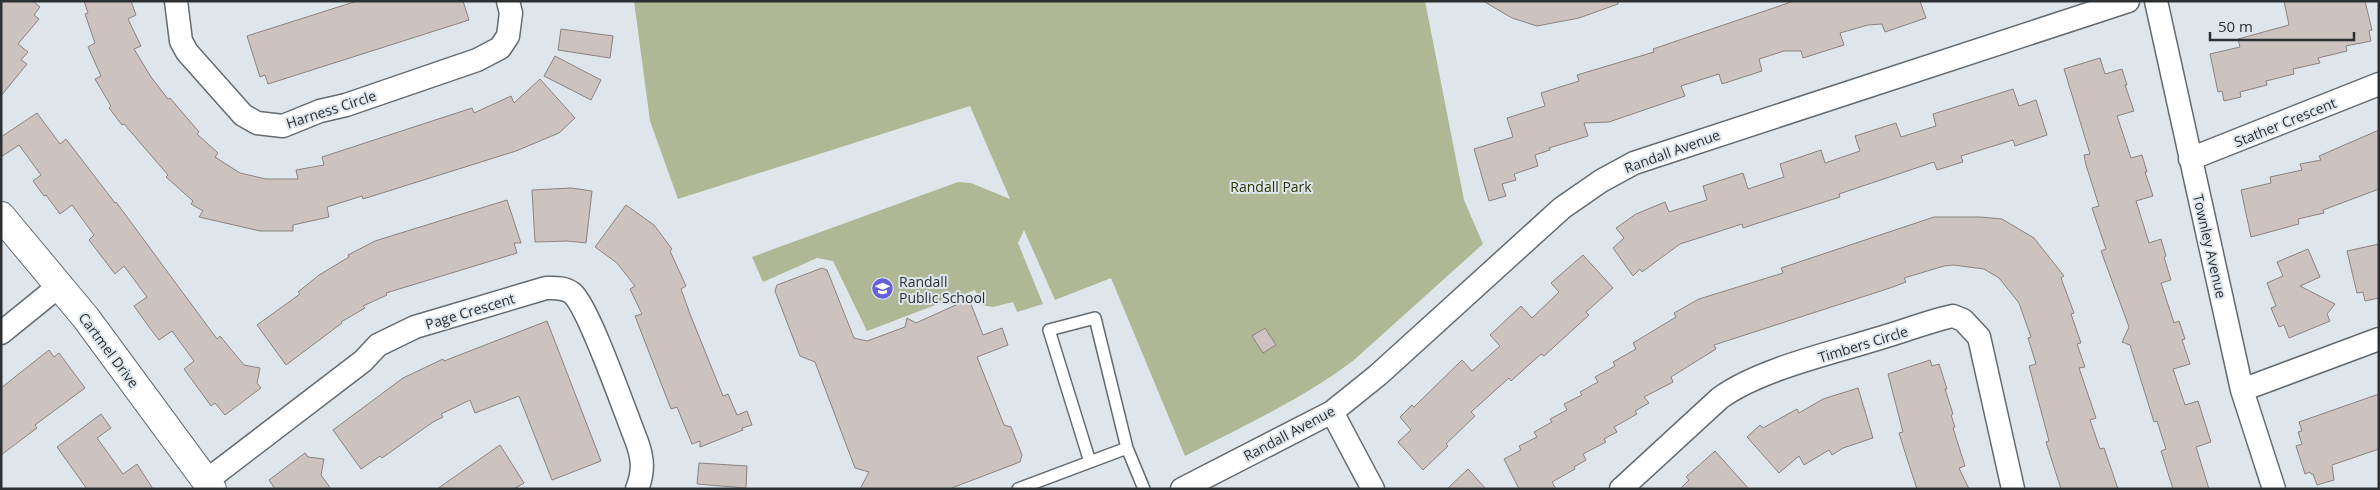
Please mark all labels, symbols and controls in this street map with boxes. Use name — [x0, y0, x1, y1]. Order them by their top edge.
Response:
scale bar — [2210, 10, 2354, 42]
text: 50 m — [2218, 16, 2253, 36]
street label: Harness Circle — [284, 85, 378, 132]
street label: Stather Crescent — [2231, 93, 2339, 151]
street label: Randall Avenue — [1621, 125, 1723, 177]
park label: Randall Park — [1230, 177, 1312, 196]
street label: Townley Avenue — [2189, 192, 2231, 300]
place label: Randall Public School — [899, 272, 985, 307]
school or university icon: Randall Public School — [871, 277, 895, 301]
street label: Page Crescent — [423, 288, 517, 334]
street label: Cartmel Drive — [74, 309, 144, 392]
street label: Timbers Circle — [1816, 321, 1910, 367]
street label: Randall Avenue — [1240, 401, 1338, 465]

